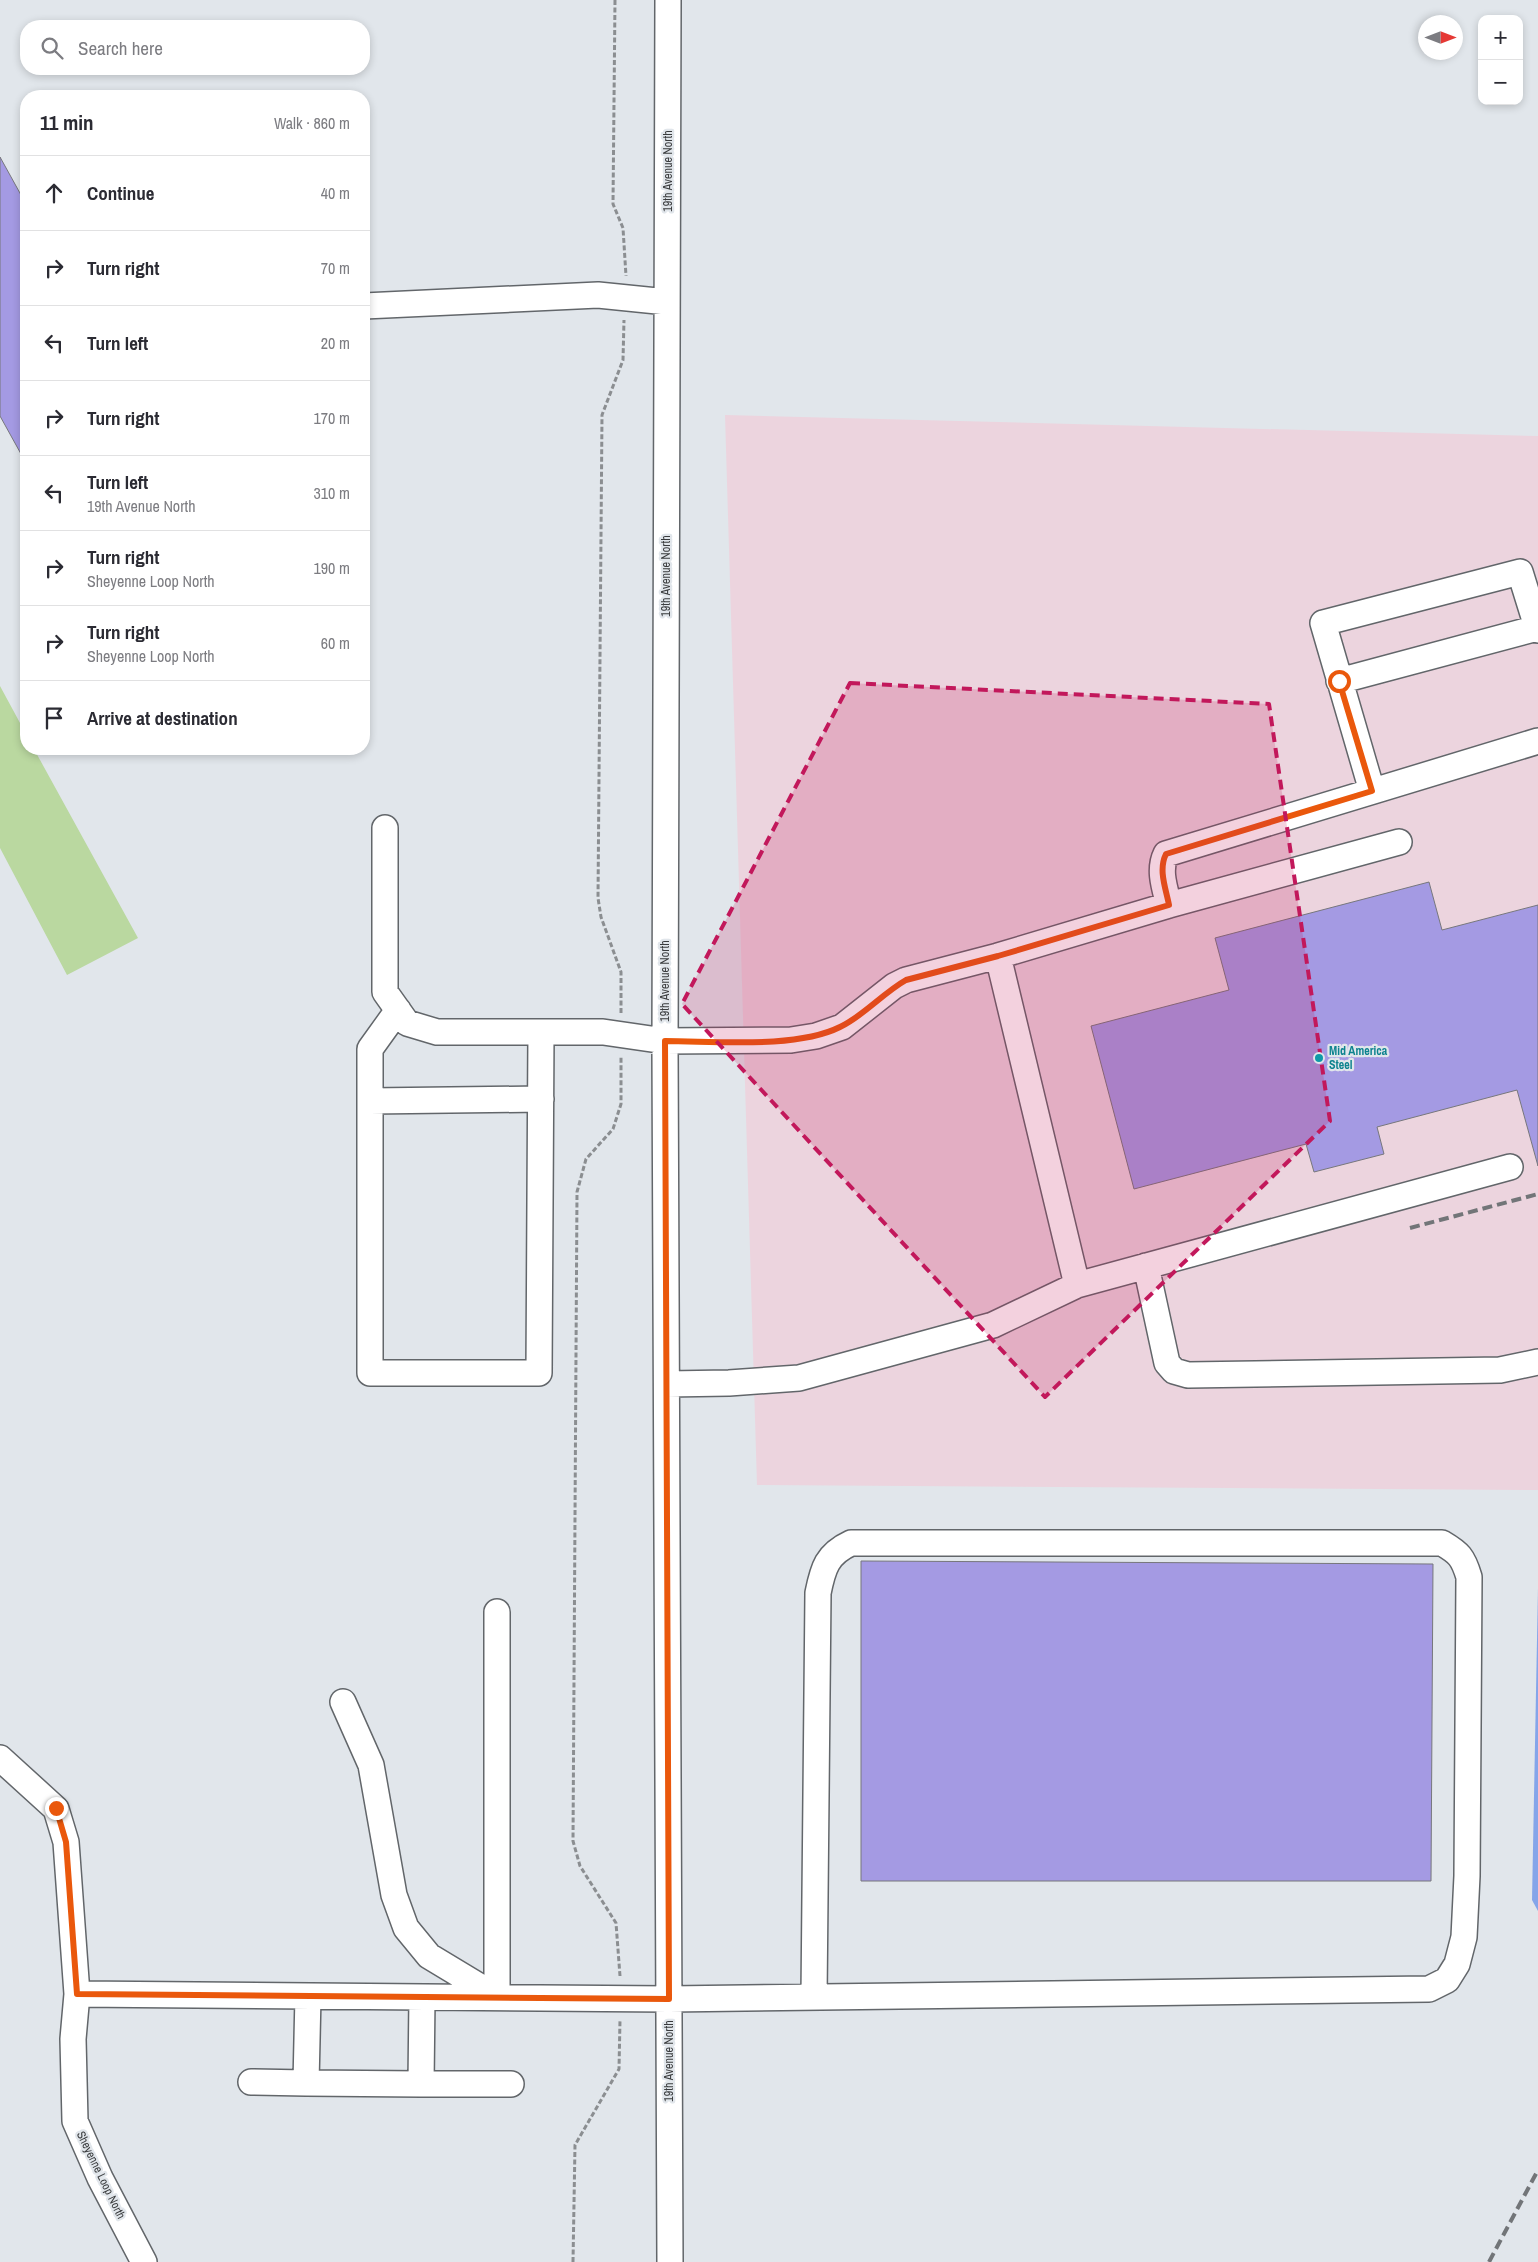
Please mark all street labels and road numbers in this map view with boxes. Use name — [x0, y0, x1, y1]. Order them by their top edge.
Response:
street label: 19th Avenue North — [660, 130, 676, 212]
street label: 19th Avenue North — [658, 535, 674, 617]
street label: 19th Avenue North — [657, 940, 673, 1022]
street label: 19th Avenue North — [661, 2020, 677, 2102]
street label: Sheyenne Loop North — [73, 2128, 129, 2222]

